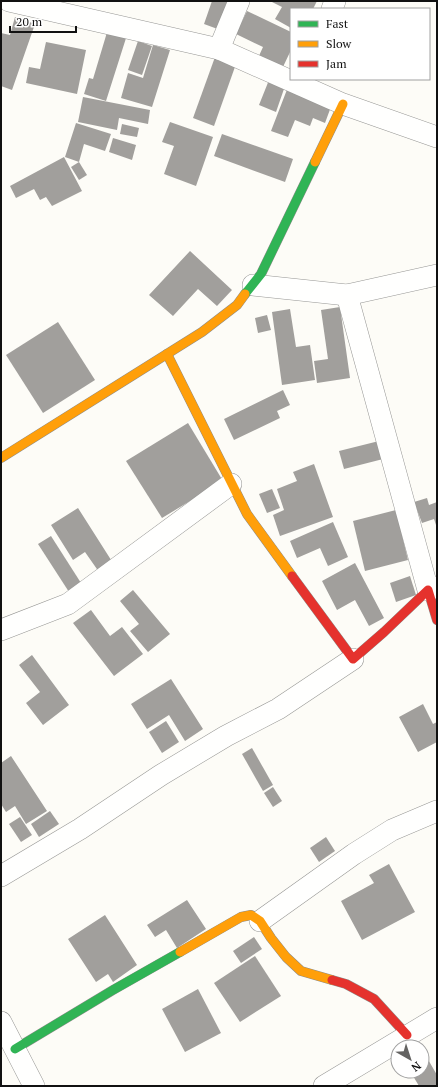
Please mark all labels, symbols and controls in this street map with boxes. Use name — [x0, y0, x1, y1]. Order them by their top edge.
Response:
scale bar — [10, 8, 76, 34]
legend — [290, 8, 430, 80]
text: 20 m — [16, 14, 43, 29]
text: Fast — [326, 16, 349, 31]
text: Slow — [326, 36, 352, 51]
text: Jam — [326, 56, 347, 71]
north arrow — [390, 1039, 430, 1079]
text: N — [408, 1059, 424, 1075]

